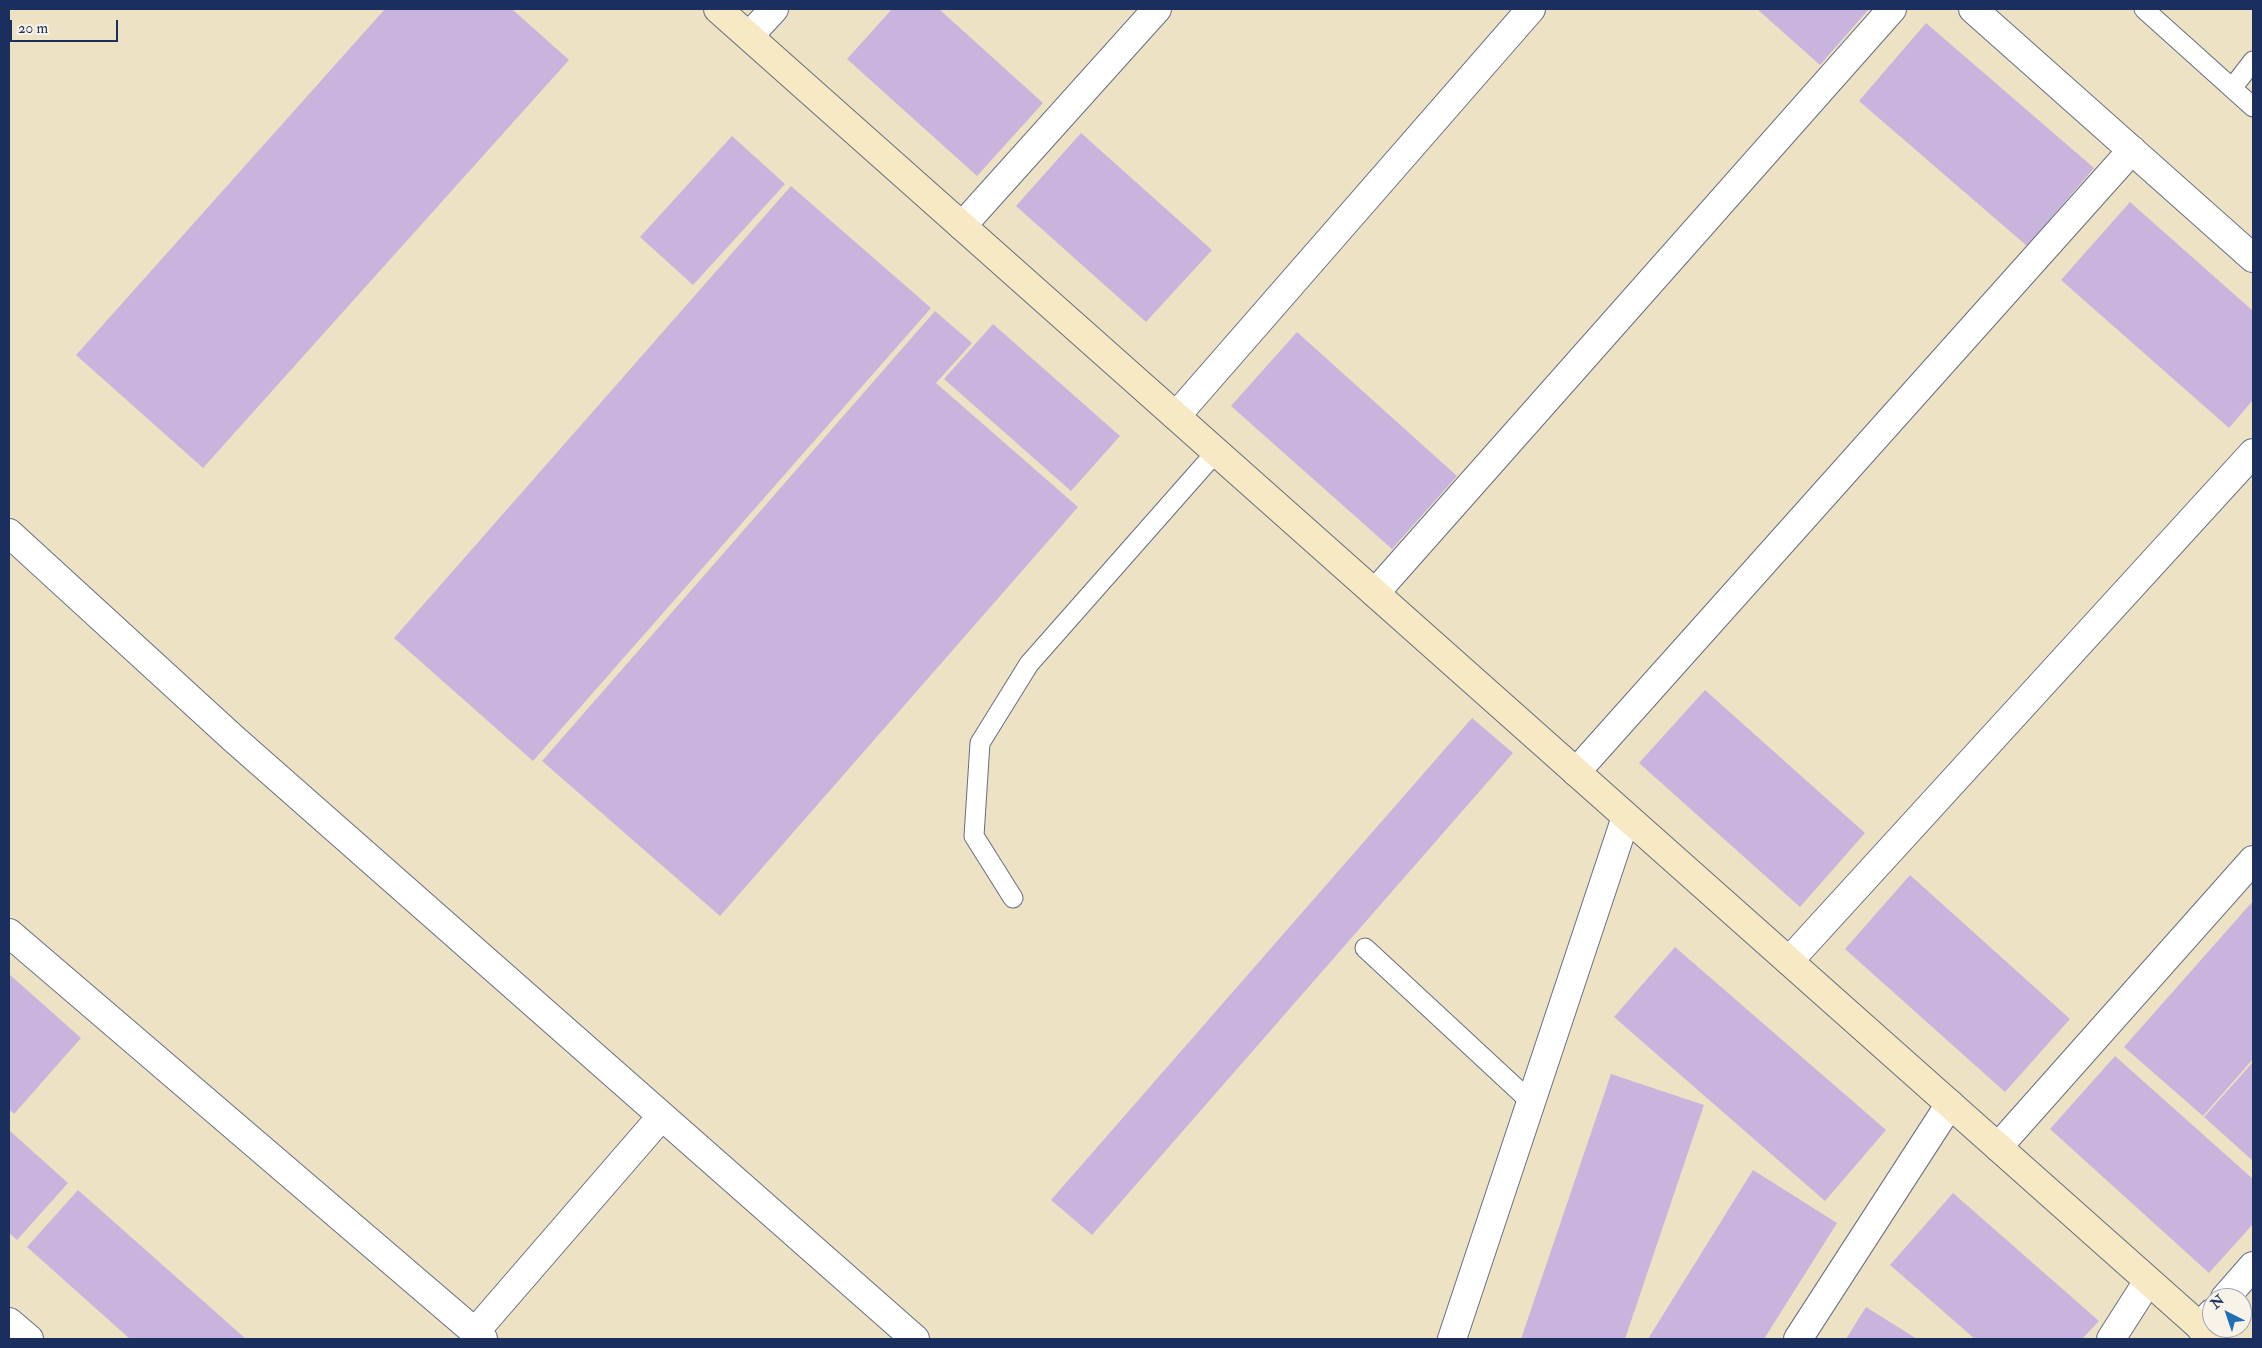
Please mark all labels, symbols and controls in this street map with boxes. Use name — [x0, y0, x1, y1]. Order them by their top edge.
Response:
scale bar — [12, 10, 120, 42]
text: 20 m — [18, 19, 48, 38]
north arrow — [2202, 1288, 2252, 1338]
text: N — [2207, 1292, 2228, 1313]

